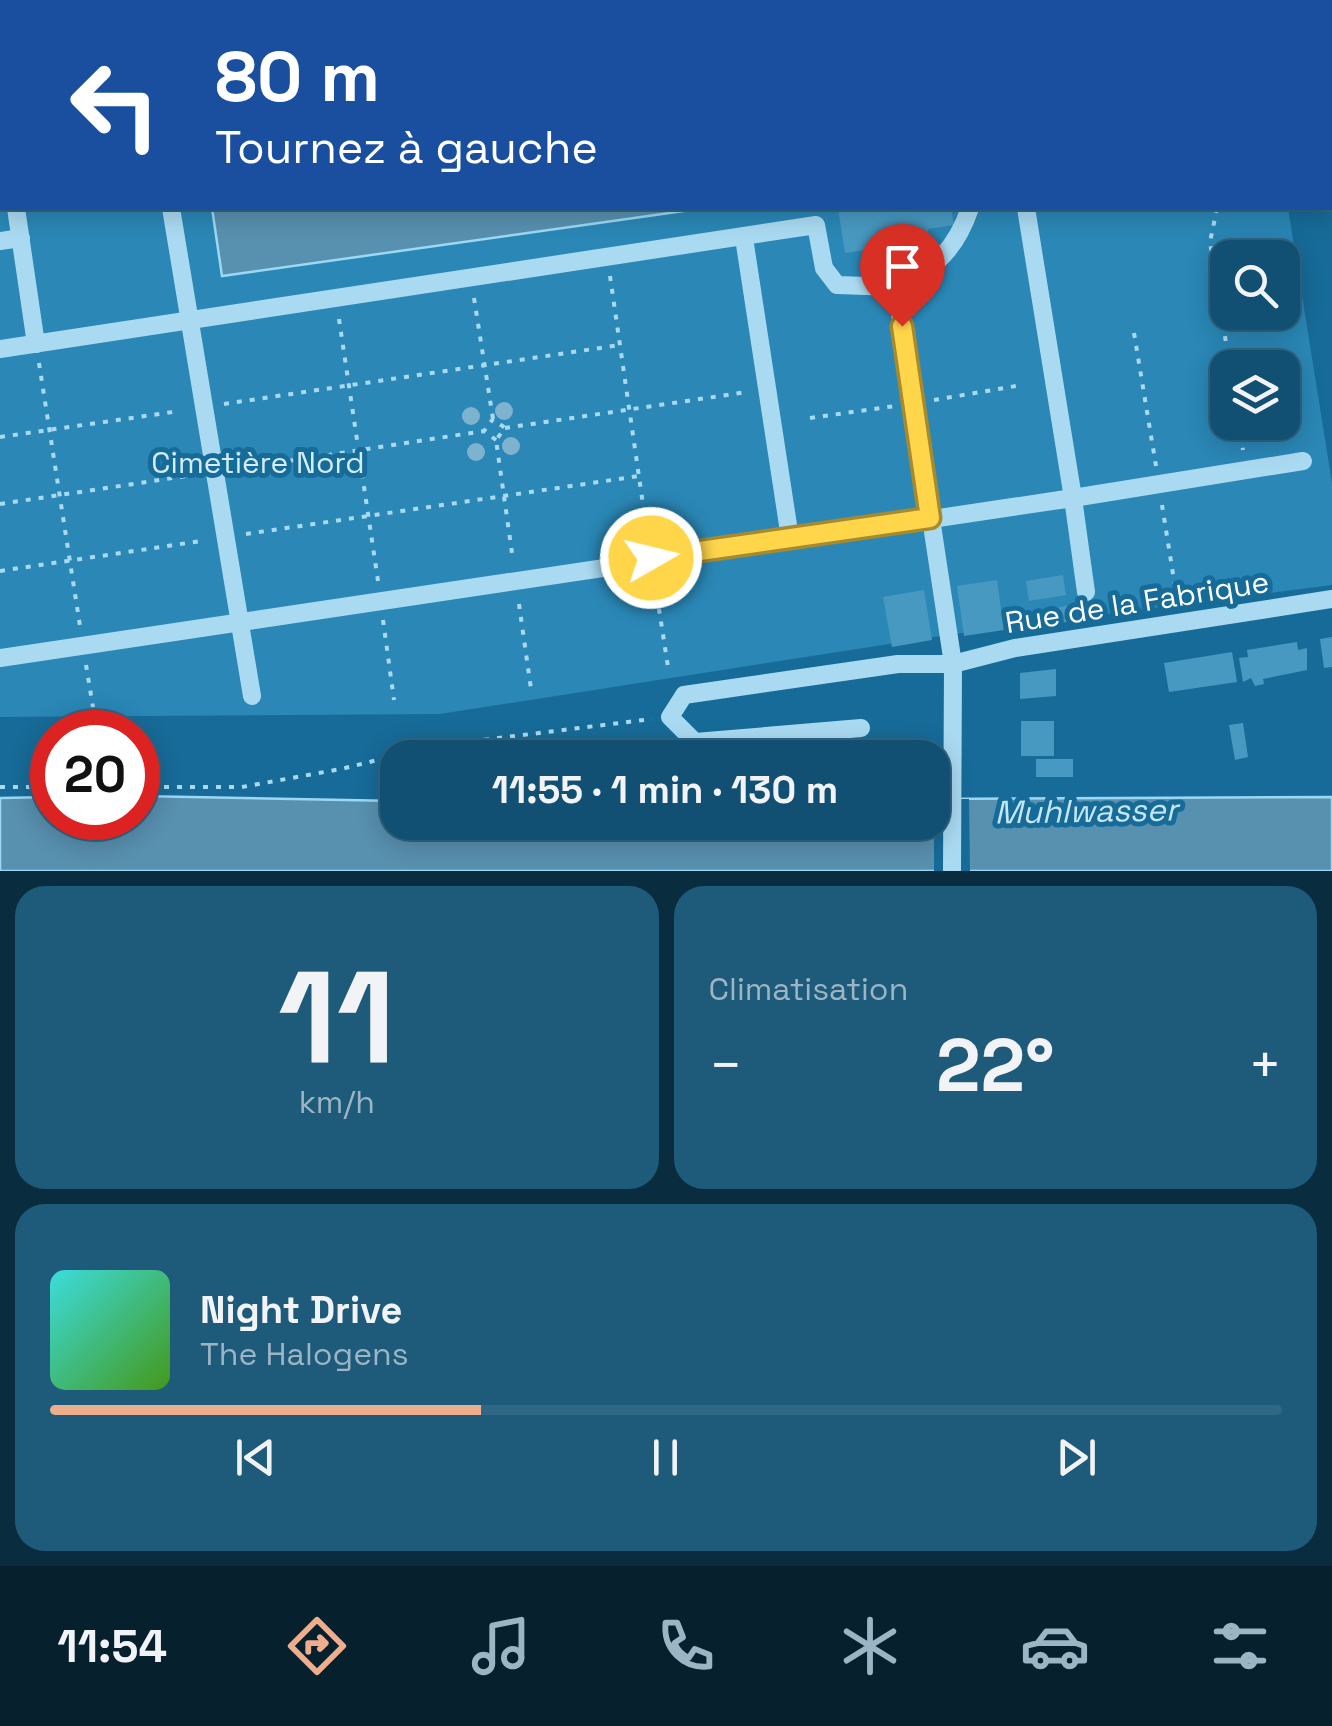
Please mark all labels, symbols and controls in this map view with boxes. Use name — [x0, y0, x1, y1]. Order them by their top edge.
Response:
text: 80 m — [215, 32, 380, 121]
icon: left — [50, 40, 180, 170]
text: Tournez à gauche — [215, 119, 598, 176]
pin — [860, 224, 945, 327]
icon: arrive — [875, 239, 930, 294]
map controls — [1210, 240, 1300, 440]
button: search — [1210, 240, 1300, 330]
button: layers — [1210, 350, 1300, 440]
park label: Cimetière Nord — [151, 443, 365, 482]
position arrow — [599, 506, 703, 610]
street label: Rue de la Fabrique — [1002, 562, 1272, 642]
speed limit sign: 20 — [30, 710, 160, 840]
text: 11:55 · 1 min · 130 m — [492, 766, 838, 814]
water label: Muhlwasser — [994, 789, 1181, 833]
text: 11 — [278, 934, 396, 1100]
text: Climatisation — [709, 969, 908, 1009]
text: 22° — [936, 1017, 1055, 1113]
text: − — [709, 1030, 743, 1100]
text: + — [1248, 1030, 1282, 1100]
text: km/h — [299, 1082, 375, 1122]
text: Night Drive — [200, 1286, 402, 1334]
text: The Halogens — [200, 1334, 409, 1374]
icon: previous — [228, 1430, 283, 1485]
icon: pause — [638, 1430, 693, 1485]
icon: next — [1049, 1430, 1104, 1485]
icon: directions — [282, 1611, 352, 1681]
icon: music — [466, 1611, 536, 1681]
icon: phone — [651, 1611, 721, 1681]
icon: climate — [835, 1611, 905, 1681]
icon: car — [1020, 1611, 1090, 1681]
icon: filters — [1205, 1611, 1275, 1681]
text: 11:54 — [57, 1618, 167, 1675]

